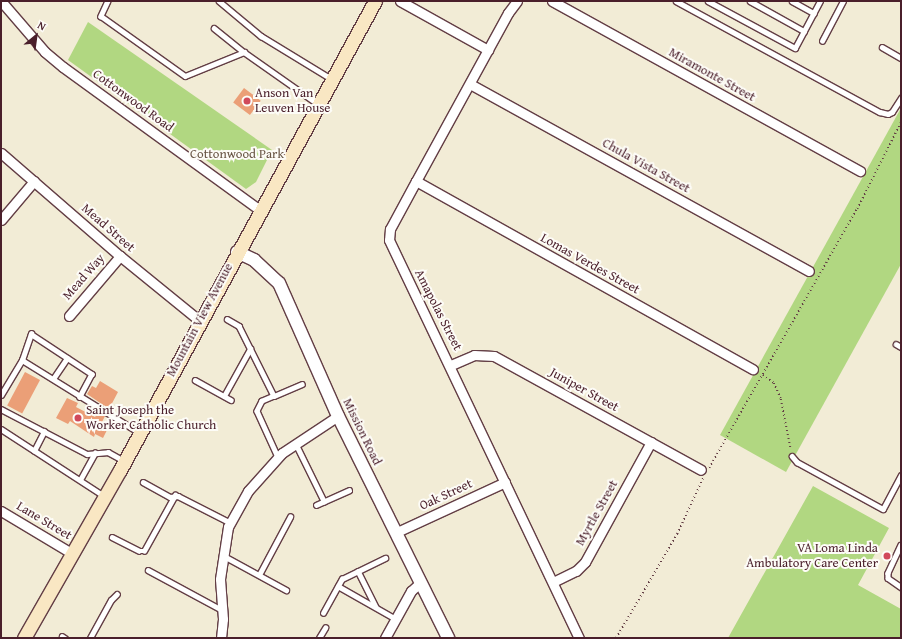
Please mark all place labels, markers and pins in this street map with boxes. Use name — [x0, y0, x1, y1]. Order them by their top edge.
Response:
place label: Anson Van Leuven House — [255, 86, 330, 117]
marker: Anson Van Leuven House — [242, 96, 252, 106]
place label: Saint Joseph the Worker Catholic Church — [86, 403, 216, 434]
marker: Saint Joseph the Worker Catholic Church — [73, 413, 83, 423]
place label: VA Loma Linda Ambulatory Care Center — [746, 541, 878, 572]
marker: VA Loma Linda Ambulatory Care Center — [881, 550, 893, 562]

